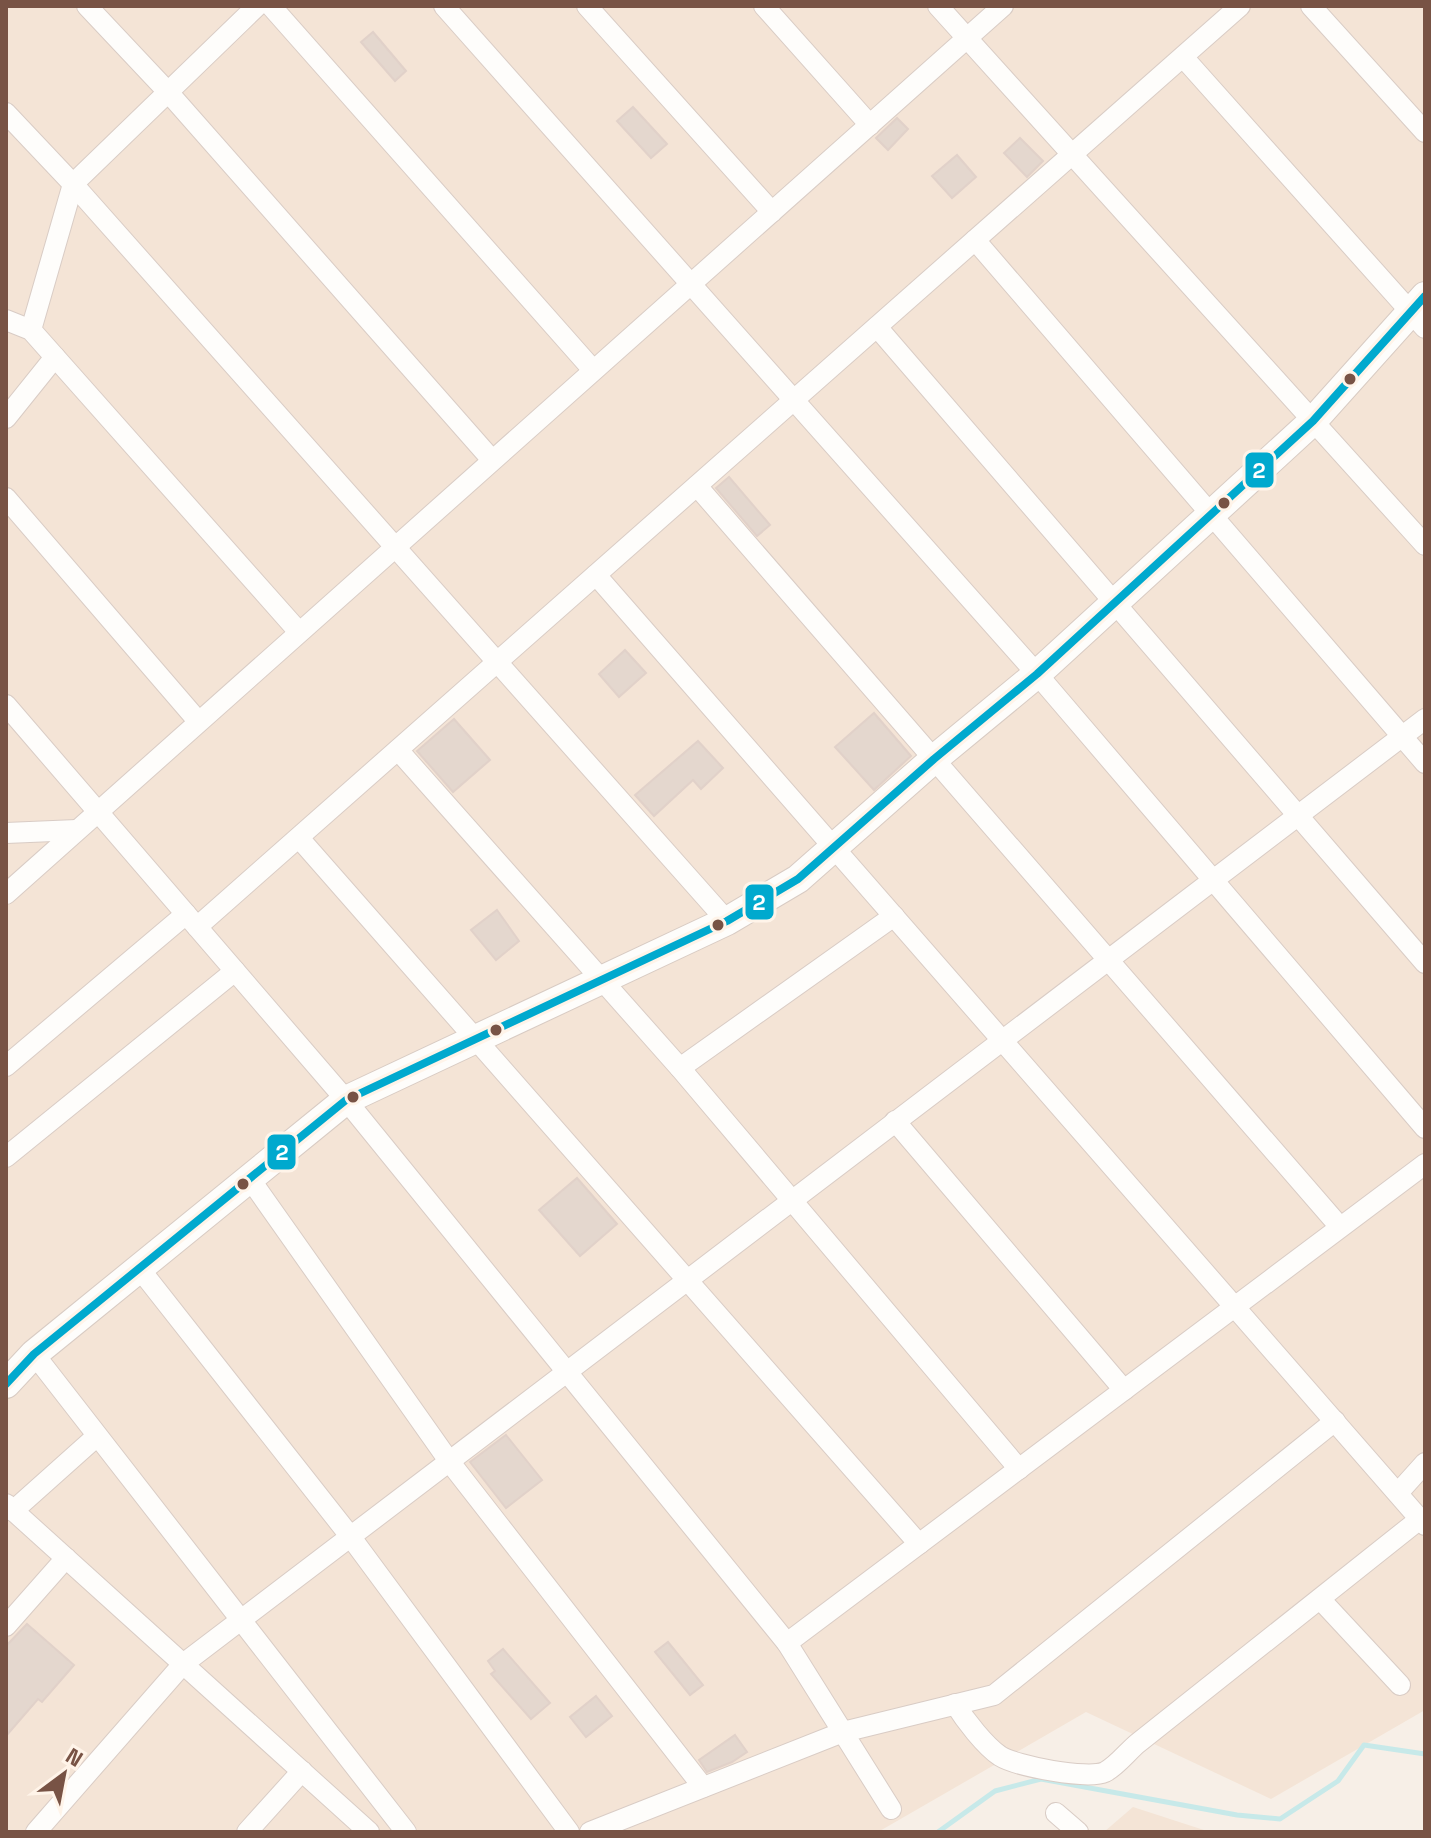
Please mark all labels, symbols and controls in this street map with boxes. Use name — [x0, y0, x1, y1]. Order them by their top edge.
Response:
unlabelled marker — [1342, 371, 1358, 387]
line badge: 2 — [1244, 451, 1275, 489]
text: 2 — [1252, 456, 1266, 484]
unlabelled marker — [1216, 495, 1232, 511]
line badge: 2 — [744, 883, 775, 921]
text: 2 — [752, 888, 766, 916]
unlabelled marker — [710, 917, 726, 933]
unlabelled marker — [488, 1022, 504, 1038]
unlabelled marker — [345, 1089, 361, 1105]
line badge: 2 — [266, 1133, 297, 1171]
text: 2 — [275, 1138, 289, 1166]
unlabelled marker — [235, 1176, 251, 1192]
north arrow — [24, 1734, 104, 1814]
text: N — [61, 1741, 88, 1773]

